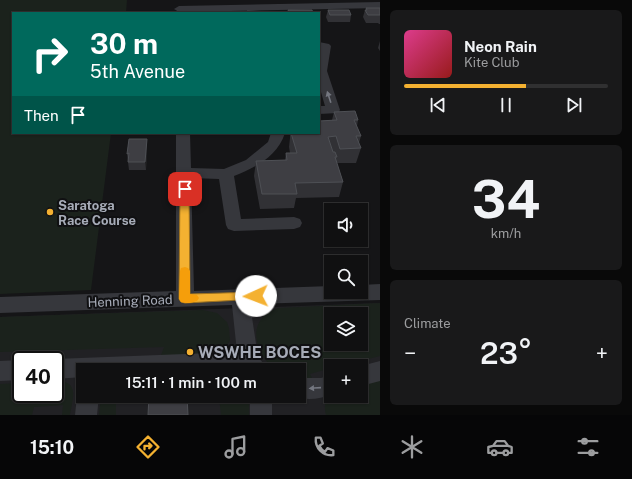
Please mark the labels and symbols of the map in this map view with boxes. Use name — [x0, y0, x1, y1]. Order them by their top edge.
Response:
one-way arrow — [325, 90, 331, 102]
pin — [168, 172, 202, 206]
place label: Saratoga Race Course — [58, 198, 136, 228]
marker: Saratoga Race Course — [45, 207, 55, 217]
position arrow — [235, 275, 277, 317]
street label: Henning Road — [87, 292, 173, 310]
place label: WSWHE BOCES — [198, 343, 321, 362]
marker: WSWHE BOCES — [185, 347, 195, 357]
speed limit sign: 40 — [12, 351, 64, 403]
one-way arrow — [309, 384, 321, 391]

